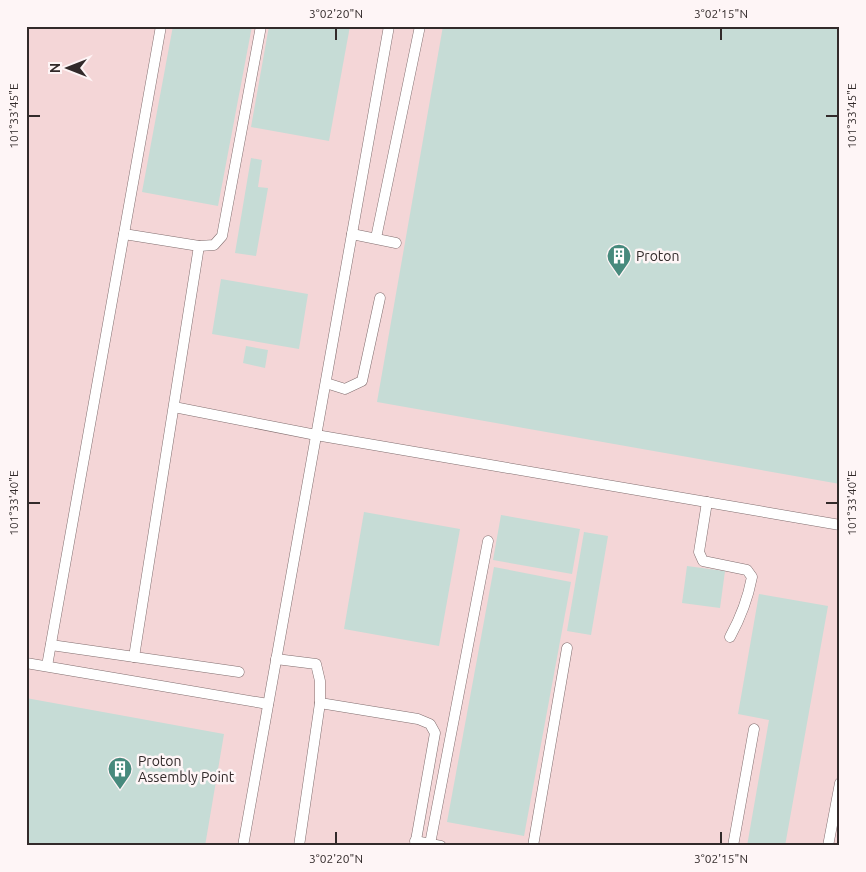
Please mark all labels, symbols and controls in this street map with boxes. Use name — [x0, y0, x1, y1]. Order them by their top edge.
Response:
text: 3°02'20"N — [309, 7, 363, 20]
text: 3°02'15"N — [694, 7, 748, 20]
north arrow — [42, 42, 92, 92]
text: N — [47, 63, 63, 73]
text: 101°33'45"E — [7, 83, 20, 149]
text: 101°33'45"E — [845, 83, 858, 149]
building icon: Proton — [606, 243, 632, 277]
place label: Proton — [636, 248, 680, 264]
text: 101°33'40"E — [7, 470, 20, 536]
text: 101°33'40"E — [845, 470, 858, 536]
place label: Proton Assembly Point — [138, 753, 235, 785]
building icon: Proton Assembly Point — [107, 756, 133, 790]
text: 3°02'20"N — [309, 852, 363, 865]
text: 3°02'15"N — [694, 852, 748, 865]

